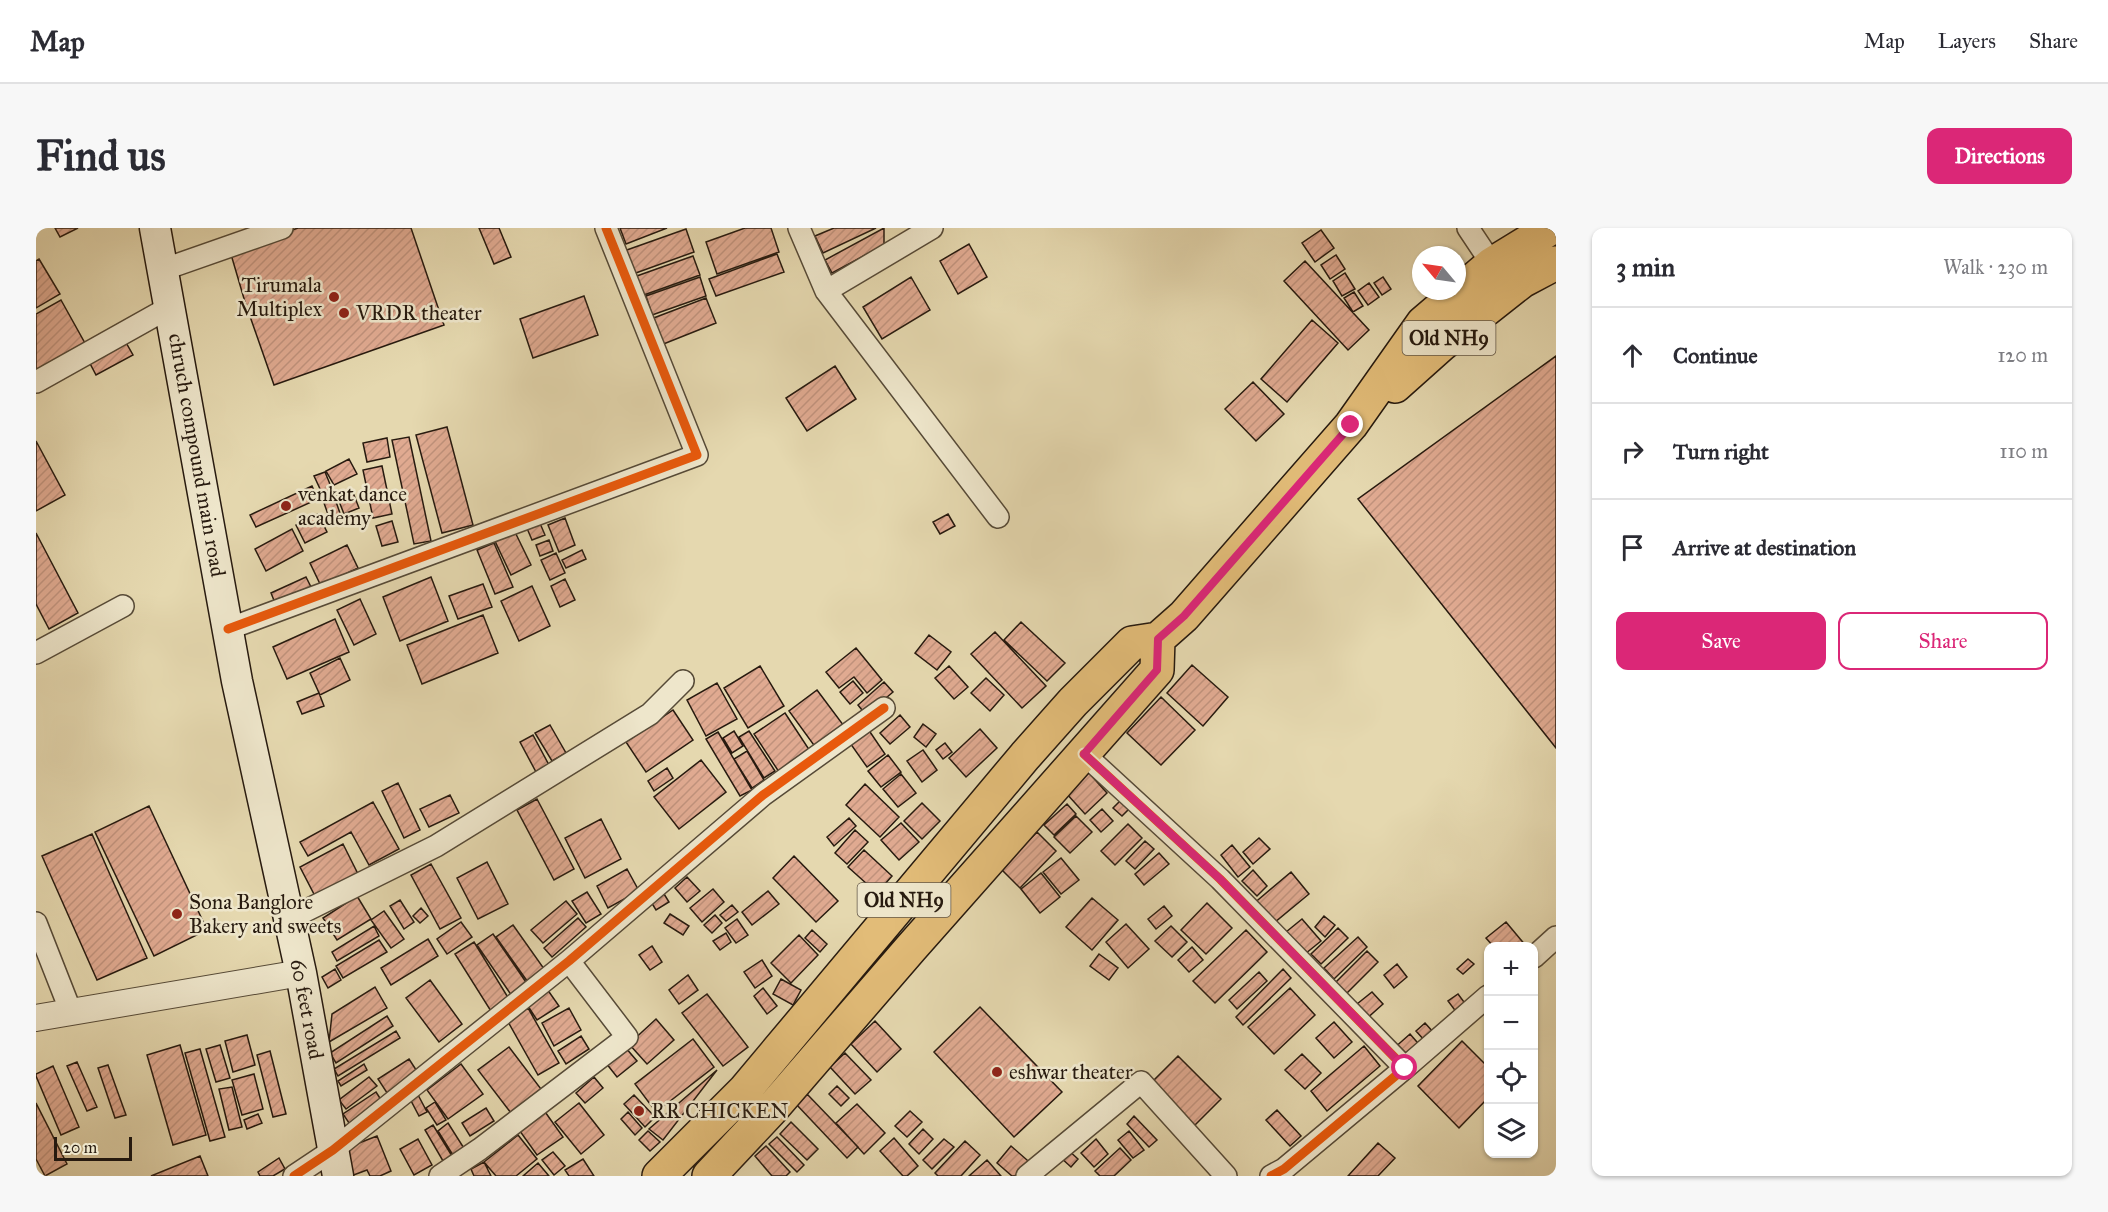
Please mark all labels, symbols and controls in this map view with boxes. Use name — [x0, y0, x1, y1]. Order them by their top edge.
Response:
text: Map — [30, 24, 85, 59]
text: Map — [1864, 28, 1905, 54]
text: Layers — [1938, 28, 1996, 54]
text: Share — [2029, 28, 2078, 54]
button: Directions — [1927, 128, 2072, 184]
text: Find us — [36, 130, 166, 182]
north arrow — [1412, 246, 1466, 300]
text: 3 min — [1616, 251, 1675, 283]
text: Walk · 230 m — [1943, 255, 2048, 279]
place label: Tirumala Multiplex — [237, 272, 323, 322]
marker: Tirumala Multiplex — [327, 290, 341, 304]
place label: VRDR theater — [355, 300, 482, 326]
marker: VRDR theater — [337, 306, 351, 320]
road number: Old NH9 — [1402, 321, 1496, 355]
street label: chruch compound main road — [163, 331, 231, 579]
icon: ahead — [1616, 339, 1649, 372]
text: Continue — [1673, 342, 1758, 369]
text: 120 m — [1997, 343, 2048, 367]
route end — [1337, 411, 1363, 437]
icon: right — [1616, 435, 1649, 468]
text: Turn right — [1673, 438, 1769, 465]
text: 110 m — [2000, 439, 2048, 463]
place label: venkat dance academy — [297, 481, 407, 531]
marker: venkat dance academy — [279, 499, 293, 513]
icon: arrive — [1616, 531, 1649, 564]
text: Arrive at destination — [1673, 534, 1856, 561]
button: Save — [1616, 612, 1826, 670]
button: Share — [1838, 612, 2048, 670]
road number: Old NH9 — [858, 883, 950, 917]
place label: Sona Banglore Bakery and sweets — [189, 889, 341, 939]
marker: Sona Banglore Bakery and sweets — [170, 907, 184, 921]
map controls — [1484, 942, 1538, 1158]
button: + — [1484, 942, 1538, 996]
street label: 60 feet road — [285, 957, 330, 1062]
button: − — [1484, 996, 1538, 1050]
button: locate — [1484, 1050, 1538, 1104]
route start — [1391, 1054, 1417, 1080]
place label: eshwar theater — [1009, 1059, 1133, 1085]
marker: eshwar theater — [990, 1065, 1004, 1079]
place label: RR CHICKEN — [651, 1098, 789, 1124]
marker: RR CHICKEN — [632, 1104, 646, 1118]
button: layers — [1484, 1104, 1538, 1158]
scale bar — [54, 1134, 132, 1162]
text: 20 m — [63, 1138, 97, 1157]

